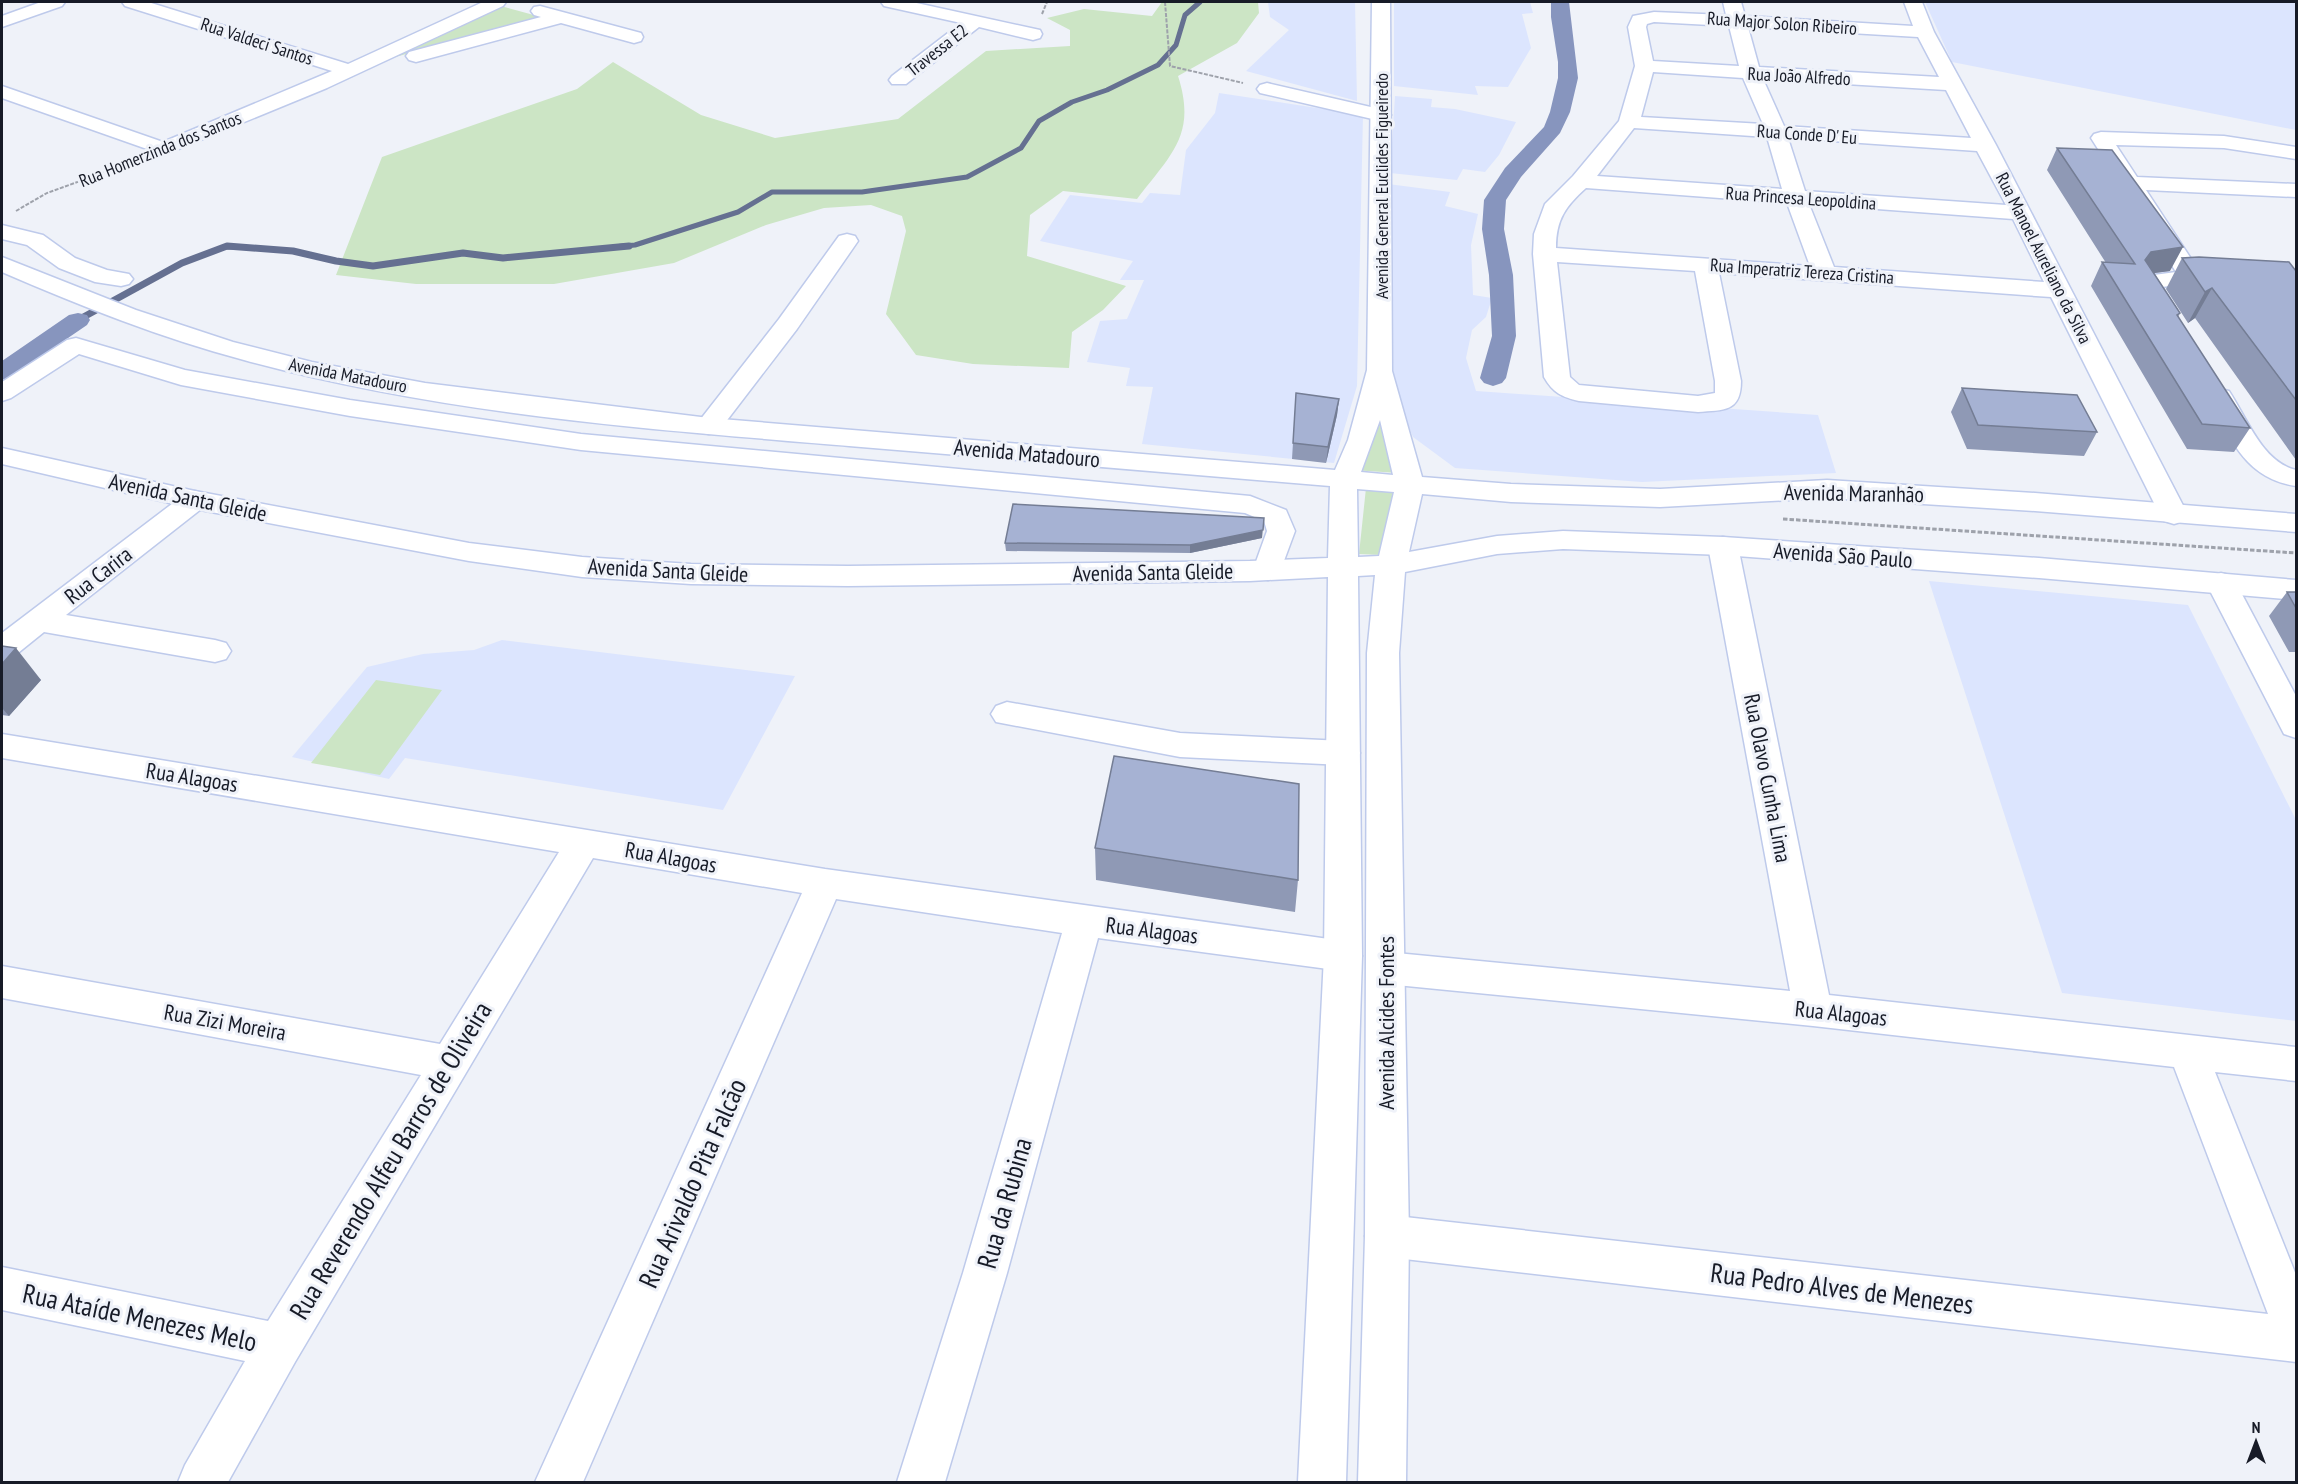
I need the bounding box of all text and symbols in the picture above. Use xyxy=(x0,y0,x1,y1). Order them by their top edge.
street label: Rua Major Solon Ribeiro xyxy=(1706,6,1858,40)
street label: Rua Valdeci Santos xyxy=(198,12,316,70)
street label: Travessa E2 xyxy=(902,19,972,81)
street label: Rua João Alfredo xyxy=(1747,62,1851,90)
street label: Avenida General Euclides Figueiredo xyxy=(1370,73,1393,299)
street label: Rua Homerzinda dos Santos xyxy=(75,106,245,192)
street label: Rua Conde D' Eu xyxy=(1756,119,1858,149)
street label: Rua Manoel Aureliano da Silva xyxy=(1991,169,2097,347)
street label: Rua Princesa Leopoldina xyxy=(1725,181,1877,215)
street label: Rua Imperatriz Tereza Cristina xyxy=(1709,253,1895,289)
street label: Avenida Matadouro xyxy=(287,352,409,398)
street label: Avenida Matadouro xyxy=(953,433,1101,473)
street label: Avenida Santa Gleide xyxy=(107,467,269,527)
street label: Avenida Maranhão xyxy=(1784,478,1924,508)
street label: Avenida São Paulo xyxy=(1772,536,1914,574)
street label: Rua Carira xyxy=(59,540,137,610)
street label: Avenida Santa Gleide xyxy=(587,552,749,588)
street label: Avenida Santa Gleide xyxy=(1072,557,1234,587)
street label: Rua Olavo Cunha Lima xyxy=(1738,691,1798,865)
street label: Rua Alagoas xyxy=(144,756,240,798)
street label: Rua Alagoas xyxy=(623,835,719,879)
street label: Rua Alagoas xyxy=(1104,910,1200,950)
street label: Avenida Alcides Fontes xyxy=(1372,936,1400,1110)
street label: Rua Alagoas xyxy=(1794,994,1888,1032)
street label: Rua Reverendo Alfeu Barros de Oliveira xyxy=(282,995,498,1325)
street label: Rua Zizi Moreira xyxy=(162,998,288,1046)
street label: Rua Arivaldo Pita Falcão xyxy=(631,1073,753,1293)
street label: Rua da Rubina xyxy=(969,1134,1039,1272)
street label: Rua Pedro Alves de Menezes xyxy=(1709,1255,1975,1321)
street label: Rua Ataíde Menezes Melo xyxy=(20,1276,260,1358)
north arrow xyxy=(2226,1412,2286,1472)
text: N xyxy=(2252,1417,2260,1437)

